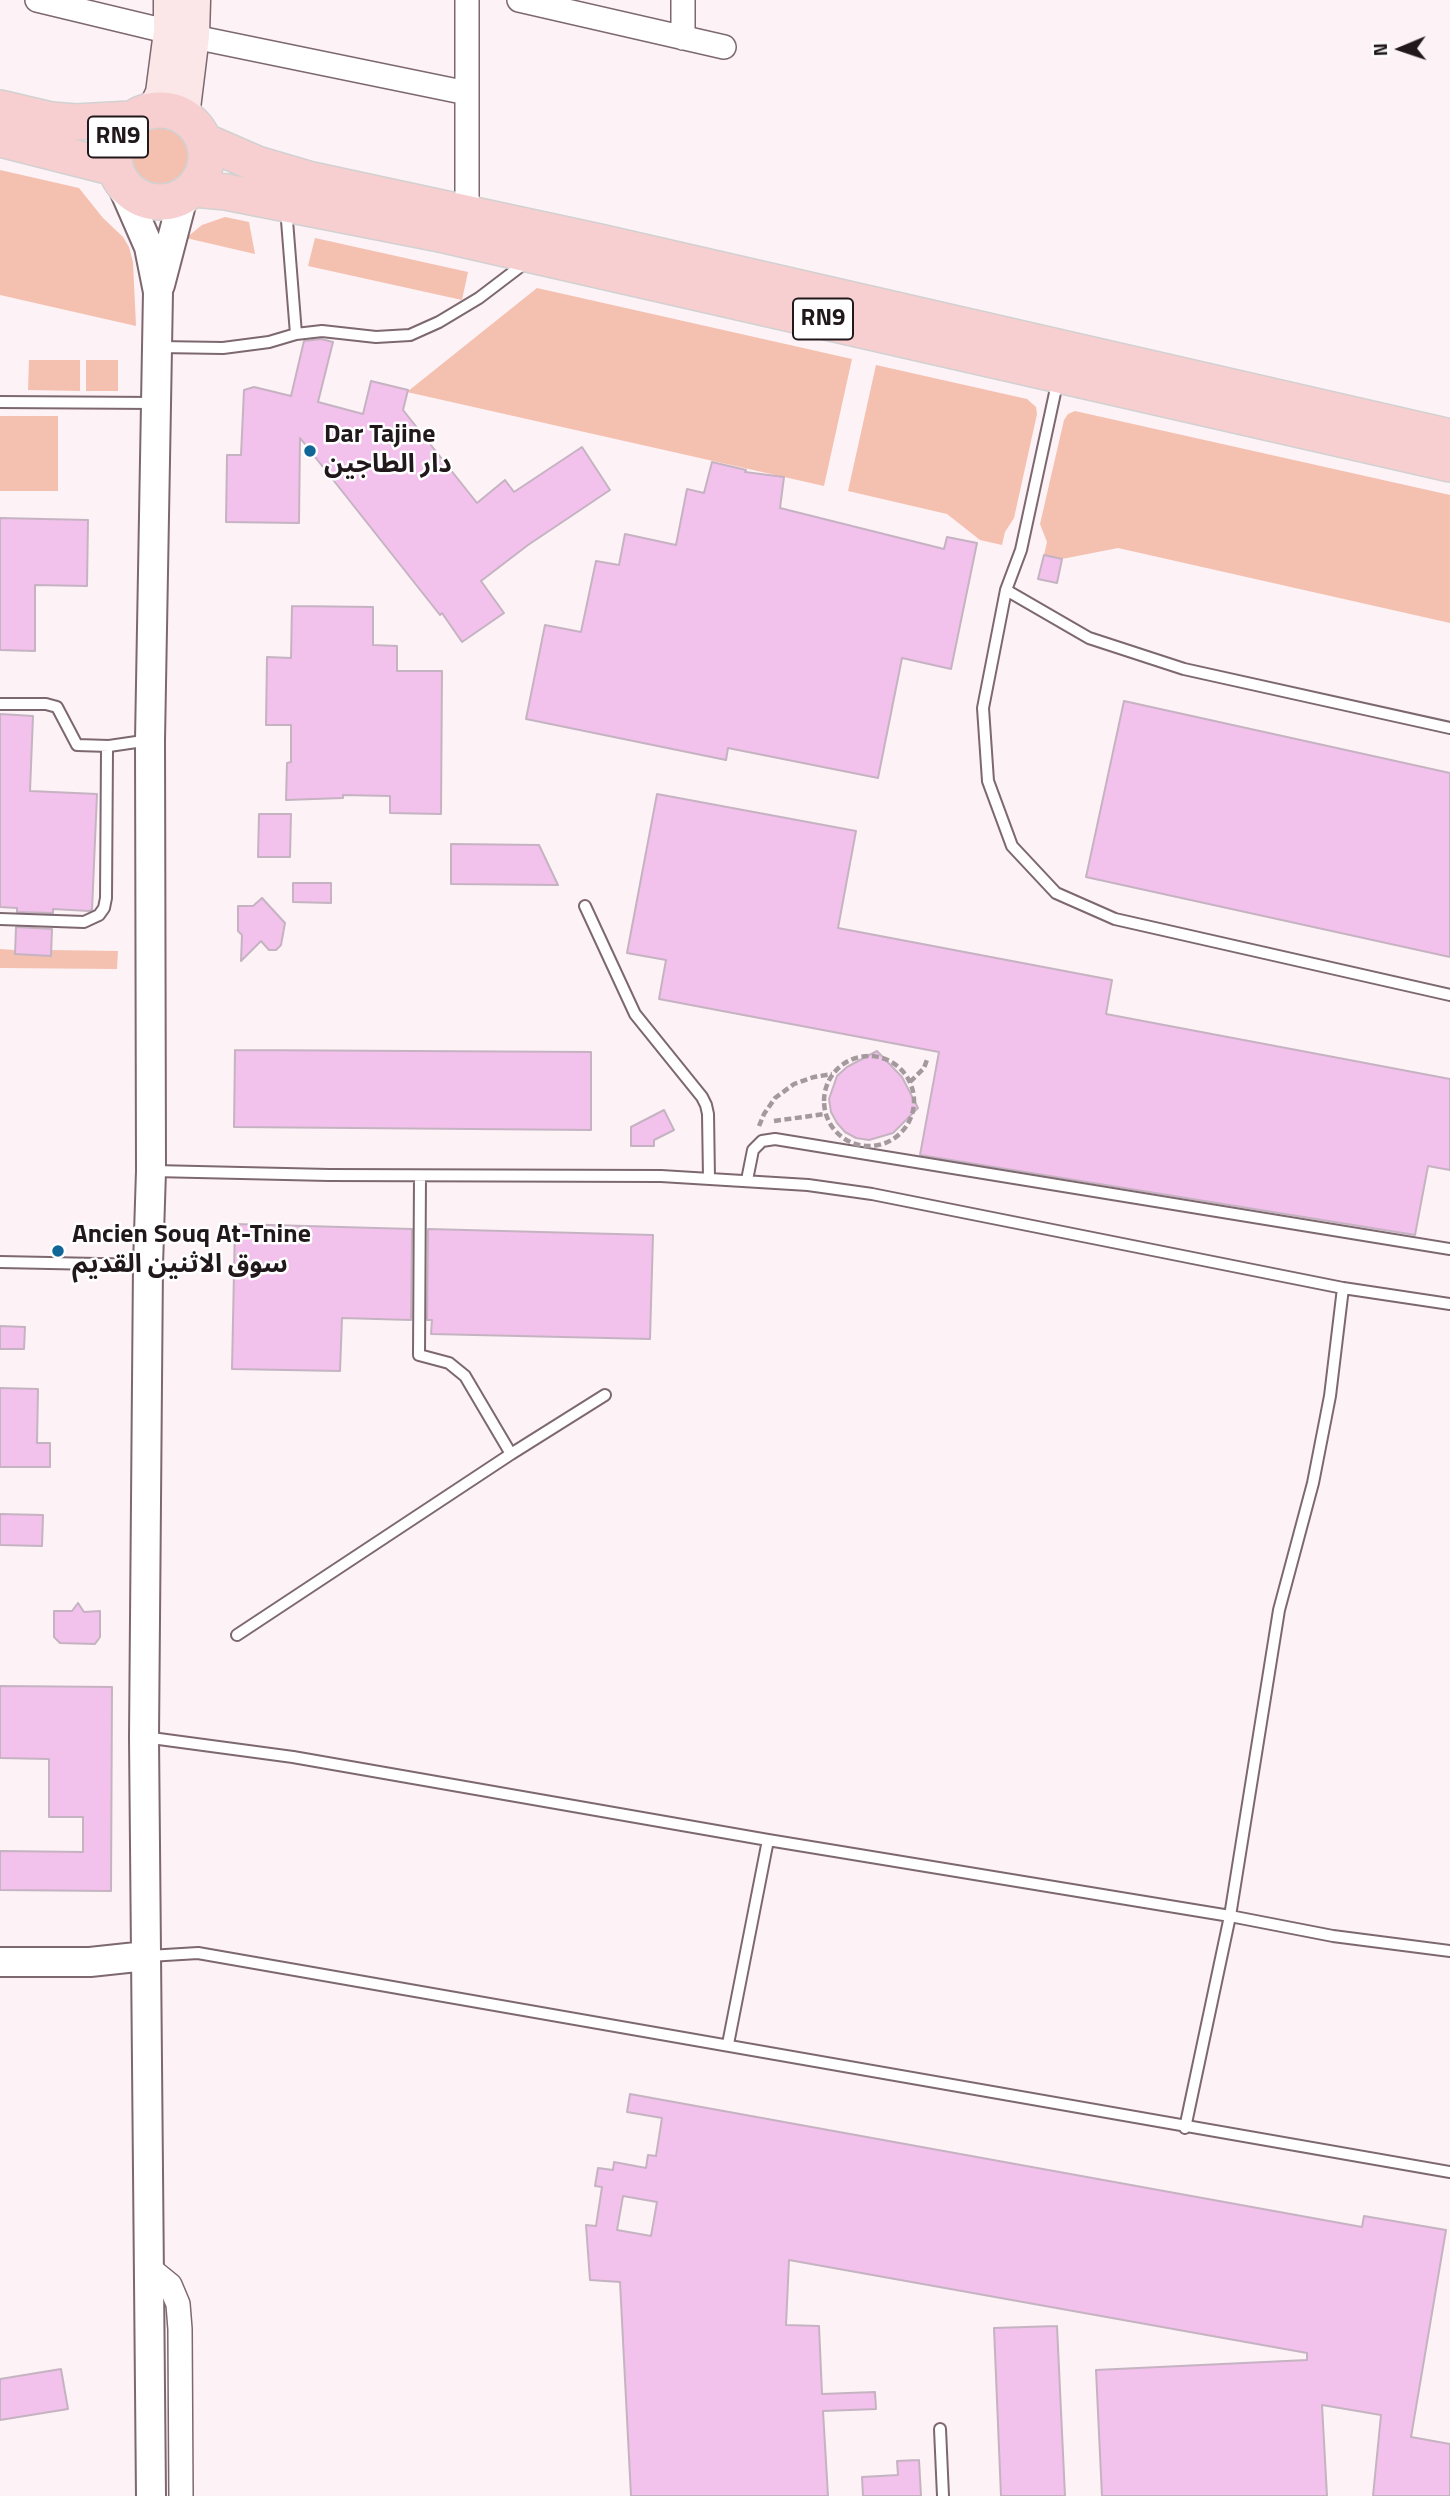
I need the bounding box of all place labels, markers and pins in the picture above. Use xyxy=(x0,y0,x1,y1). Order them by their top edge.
place label: Dar Tajine دار الطاجين xyxy=(324,420,452,481)
marker: Dar Tajine دار الطاجين xyxy=(302,443,318,459)
place label: Ancien Souq At-Tnine سوق الاثنين القديم xyxy=(72,1220,311,1282)
marker: Ancien Souq At-Tnine سوق الاثنين القديم xyxy=(50,1243,66,1259)

